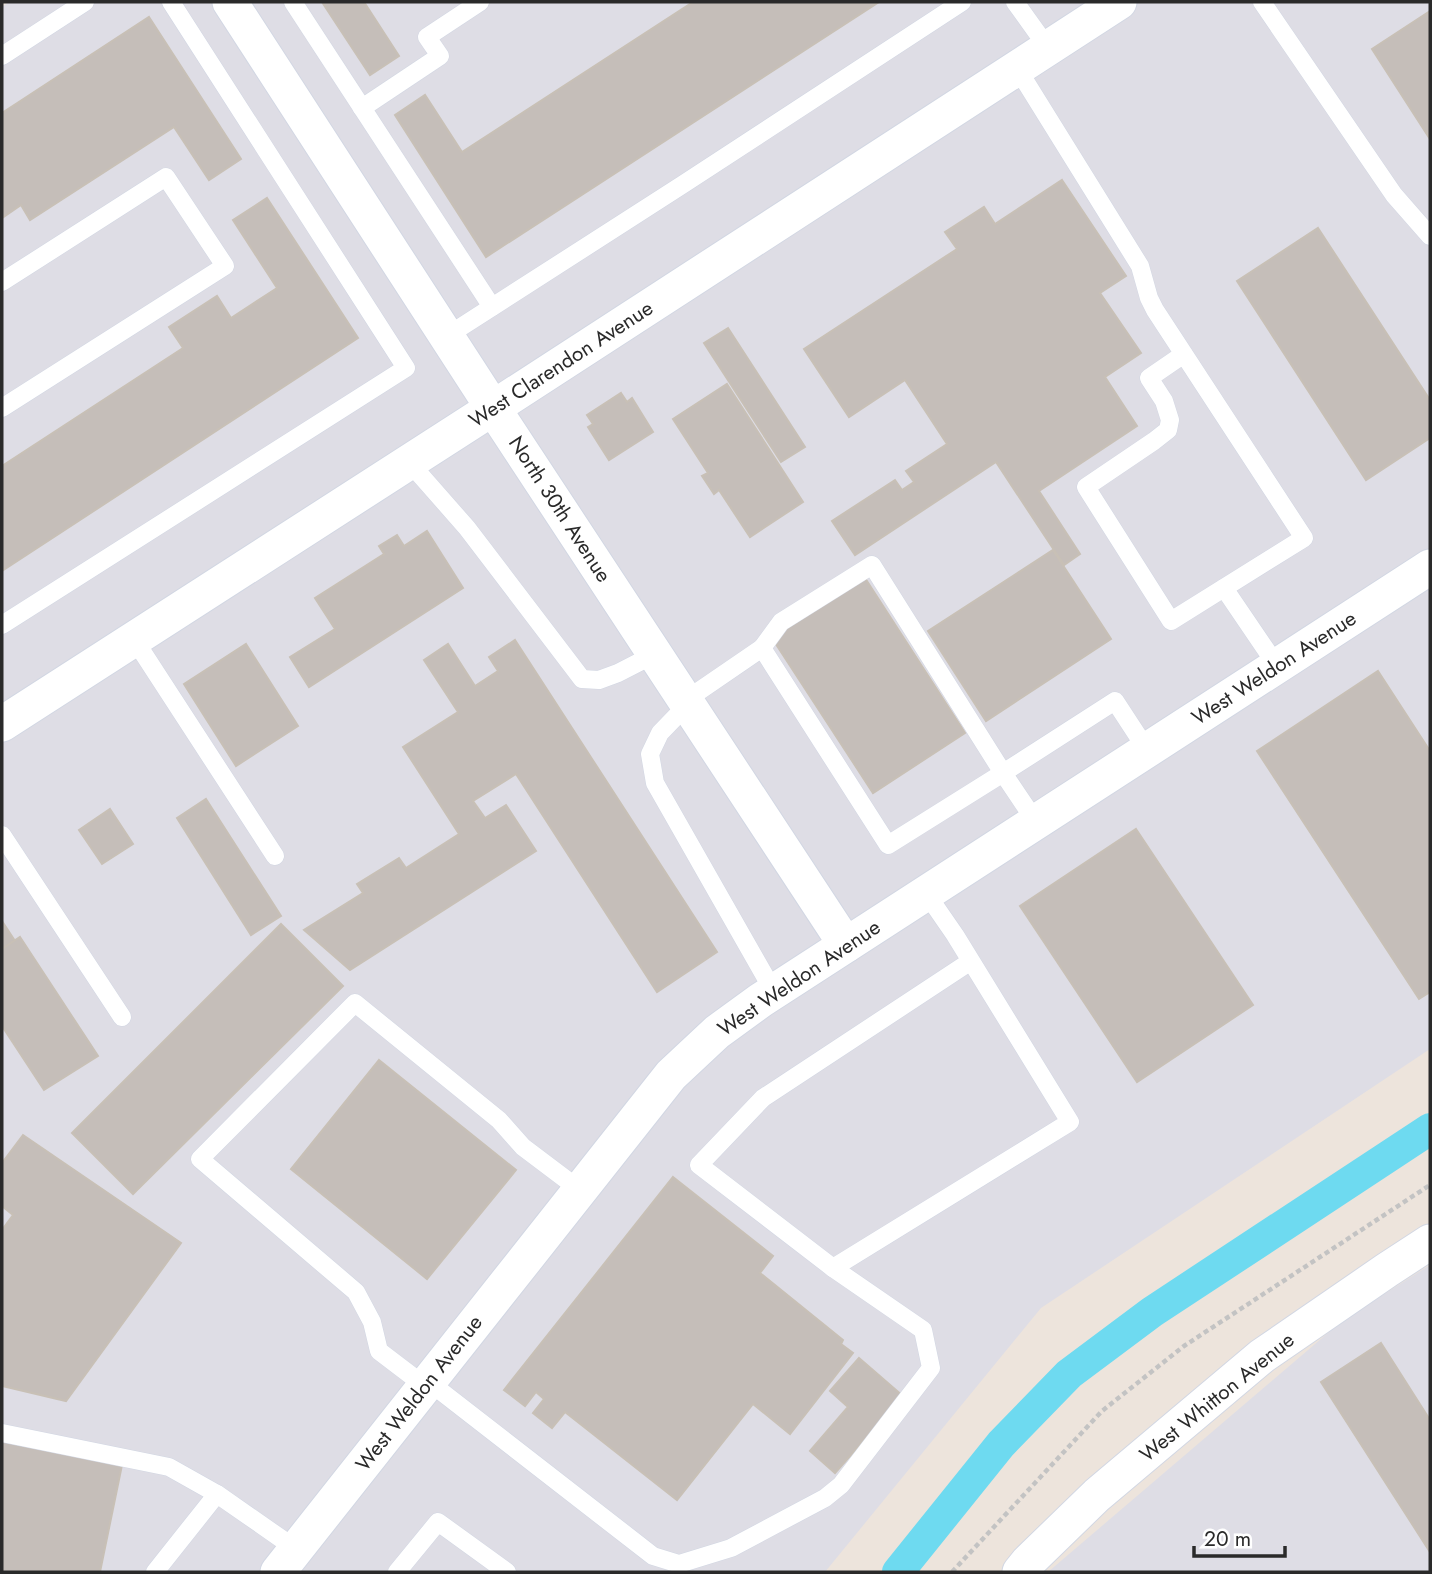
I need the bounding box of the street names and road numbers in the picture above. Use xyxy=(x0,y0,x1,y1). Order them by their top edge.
street label: West Clarendon Avenue xyxy=(463,293,659,435)
street label: North 30th Avenue xyxy=(501,430,619,588)
street label: West Weldon Avenue xyxy=(1186,603,1362,733)
street label: West Weldon Avenue xyxy=(712,912,887,1044)
street label: West Weldon Avenue xyxy=(348,1309,490,1477)
street label: West Whitton Avenue xyxy=(1133,1325,1301,1469)

